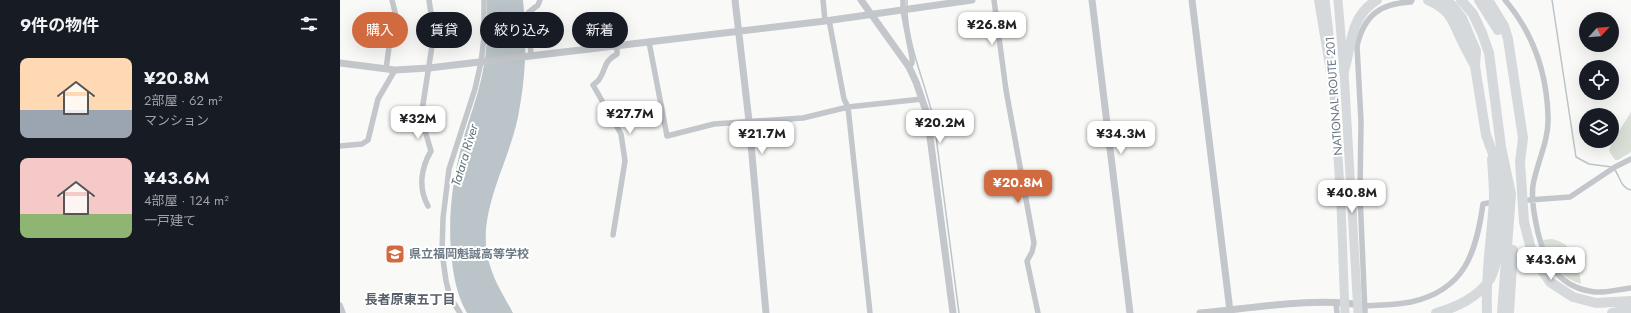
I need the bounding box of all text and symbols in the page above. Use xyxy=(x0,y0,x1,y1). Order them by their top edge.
chip: 購入 xyxy=(352,12,408,48)
chip: 賃貸 xyxy=(416,12,472,48)
chip: 絞り込み xyxy=(480,12,564,48)
chip: 新着 xyxy=(572,12,628,48)
pin: ¥26.8M xyxy=(959,12,1025,46)
north arrow xyxy=(1579,12,1619,52)
map controls xyxy=(1579,12,1619,148)
text: 9件の物件 xyxy=(20,13,99,37)
icon: filters xyxy=(298,13,320,35)
text: ¥26.8M xyxy=(967,15,1017,34)
street label: NATIONAL ROUTE 201 xyxy=(1321,36,1347,156)
button: locate xyxy=(1579,60,1619,100)
text: ¥20.8M xyxy=(144,66,209,90)
icon: home xyxy=(52,74,100,122)
text: 2部屋 · 62 m² xyxy=(144,91,223,110)
pin: ¥27.7M xyxy=(597,101,663,135)
text: ¥27.7M xyxy=(606,104,654,123)
pin: ¥32M xyxy=(394,106,442,140)
button: layers xyxy=(1579,108,1619,148)
text: ¥32M xyxy=(400,109,436,128)
pin: ¥20.2M xyxy=(907,110,973,144)
text: マンション xyxy=(144,111,209,130)
text: ¥20.2M xyxy=(915,113,965,132)
water label: Tatara River xyxy=(446,121,483,188)
pin: ¥21.7M xyxy=(729,121,795,155)
pin: ¥34.3M xyxy=(1088,121,1154,155)
text: ¥21.7M xyxy=(738,124,786,143)
text: ¥34.3M xyxy=(1096,124,1146,143)
text: ¥43.6M xyxy=(144,166,210,190)
pin: ¥20.8M xyxy=(985,170,1051,204)
text: ¥20.8M xyxy=(993,173,1043,192)
icon: home xyxy=(52,174,100,222)
pin: ¥40.8M xyxy=(1319,180,1385,214)
text: ¥40.8M xyxy=(1327,183,1377,202)
text: 4部屋 · 124 m² xyxy=(144,191,229,210)
text: 一戸建て xyxy=(144,211,196,230)
school or university icon: 県立福岡魁誠高等学校 xyxy=(384,243,406,265)
place label: 県立福岡魁誠高等学校 xyxy=(409,245,529,263)
pin: ¥43.6M xyxy=(1518,247,1584,281)
text: ¥43.6M xyxy=(1526,250,1576,269)
district label: 長者原東五丁目 xyxy=(364,290,456,309)

